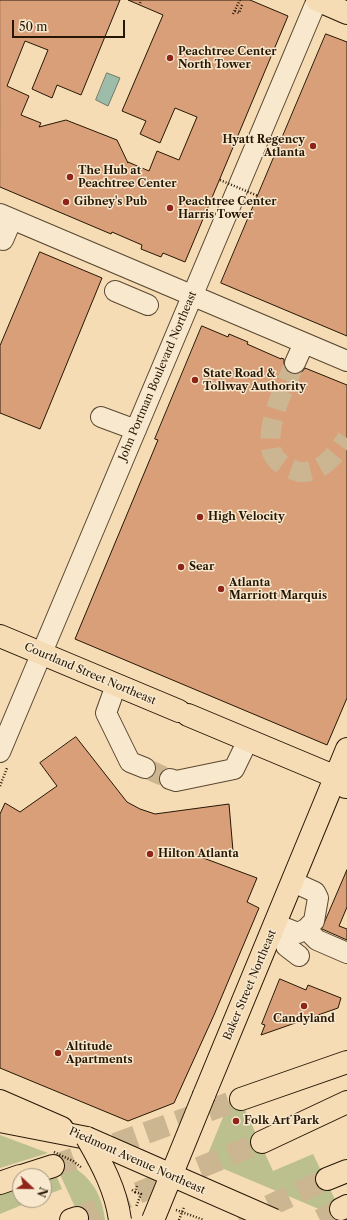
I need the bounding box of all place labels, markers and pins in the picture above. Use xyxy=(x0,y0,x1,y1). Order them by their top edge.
place label: Peachtree Center North Tower xyxy=(178,45,277,71)
marker: Peachtree Center North Tower xyxy=(165,53,175,63)
place label: Hyatt Regency Atlanta xyxy=(223,133,305,159)
marker: Hyatt Regency Atlanta xyxy=(308,141,318,151)
place label: The Hub at Peachtree Center xyxy=(78,164,177,190)
marker: The Hub at Peachtree Center xyxy=(65,172,75,182)
place label: Gibney's Pub xyxy=(74,195,147,209)
place label: Peachtree Center Harris Tower xyxy=(178,195,277,221)
marker: Gibney's Pub xyxy=(61,197,71,207)
marker: Peachtree Center Harris Tower xyxy=(165,203,175,213)
place label: State Road & Tollway Authority xyxy=(203,367,306,393)
marker: State Road & Tollway Authority xyxy=(190,375,200,385)
place label: High Velocity xyxy=(208,510,285,524)
marker: High Velocity xyxy=(195,512,205,522)
place label: Sear xyxy=(189,560,214,574)
marker: Sear xyxy=(176,562,186,572)
place label: Atlanta Marriott Marquis xyxy=(229,576,327,602)
marker: Atlanta Marriott Marquis xyxy=(216,584,226,594)
place label: Hilton Atlanta xyxy=(158,847,239,861)
marker: Hilton Atlanta xyxy=(145,849,155,859)
marker: Candyland xyxy=(299,1001,309,1011)
place label: Candyland xyxy=(273,1012,335,1026)
place label: Altitude Apartments xyxy=(66,1040,133,1066)
marker: Altitude Apartments xyxy=(53,1048,63,1058)
place label: Folk Art Park xyxy=(244,1114,319,1128)
marker: Folk Art Park xyxy=(231,1116,241,1126)

